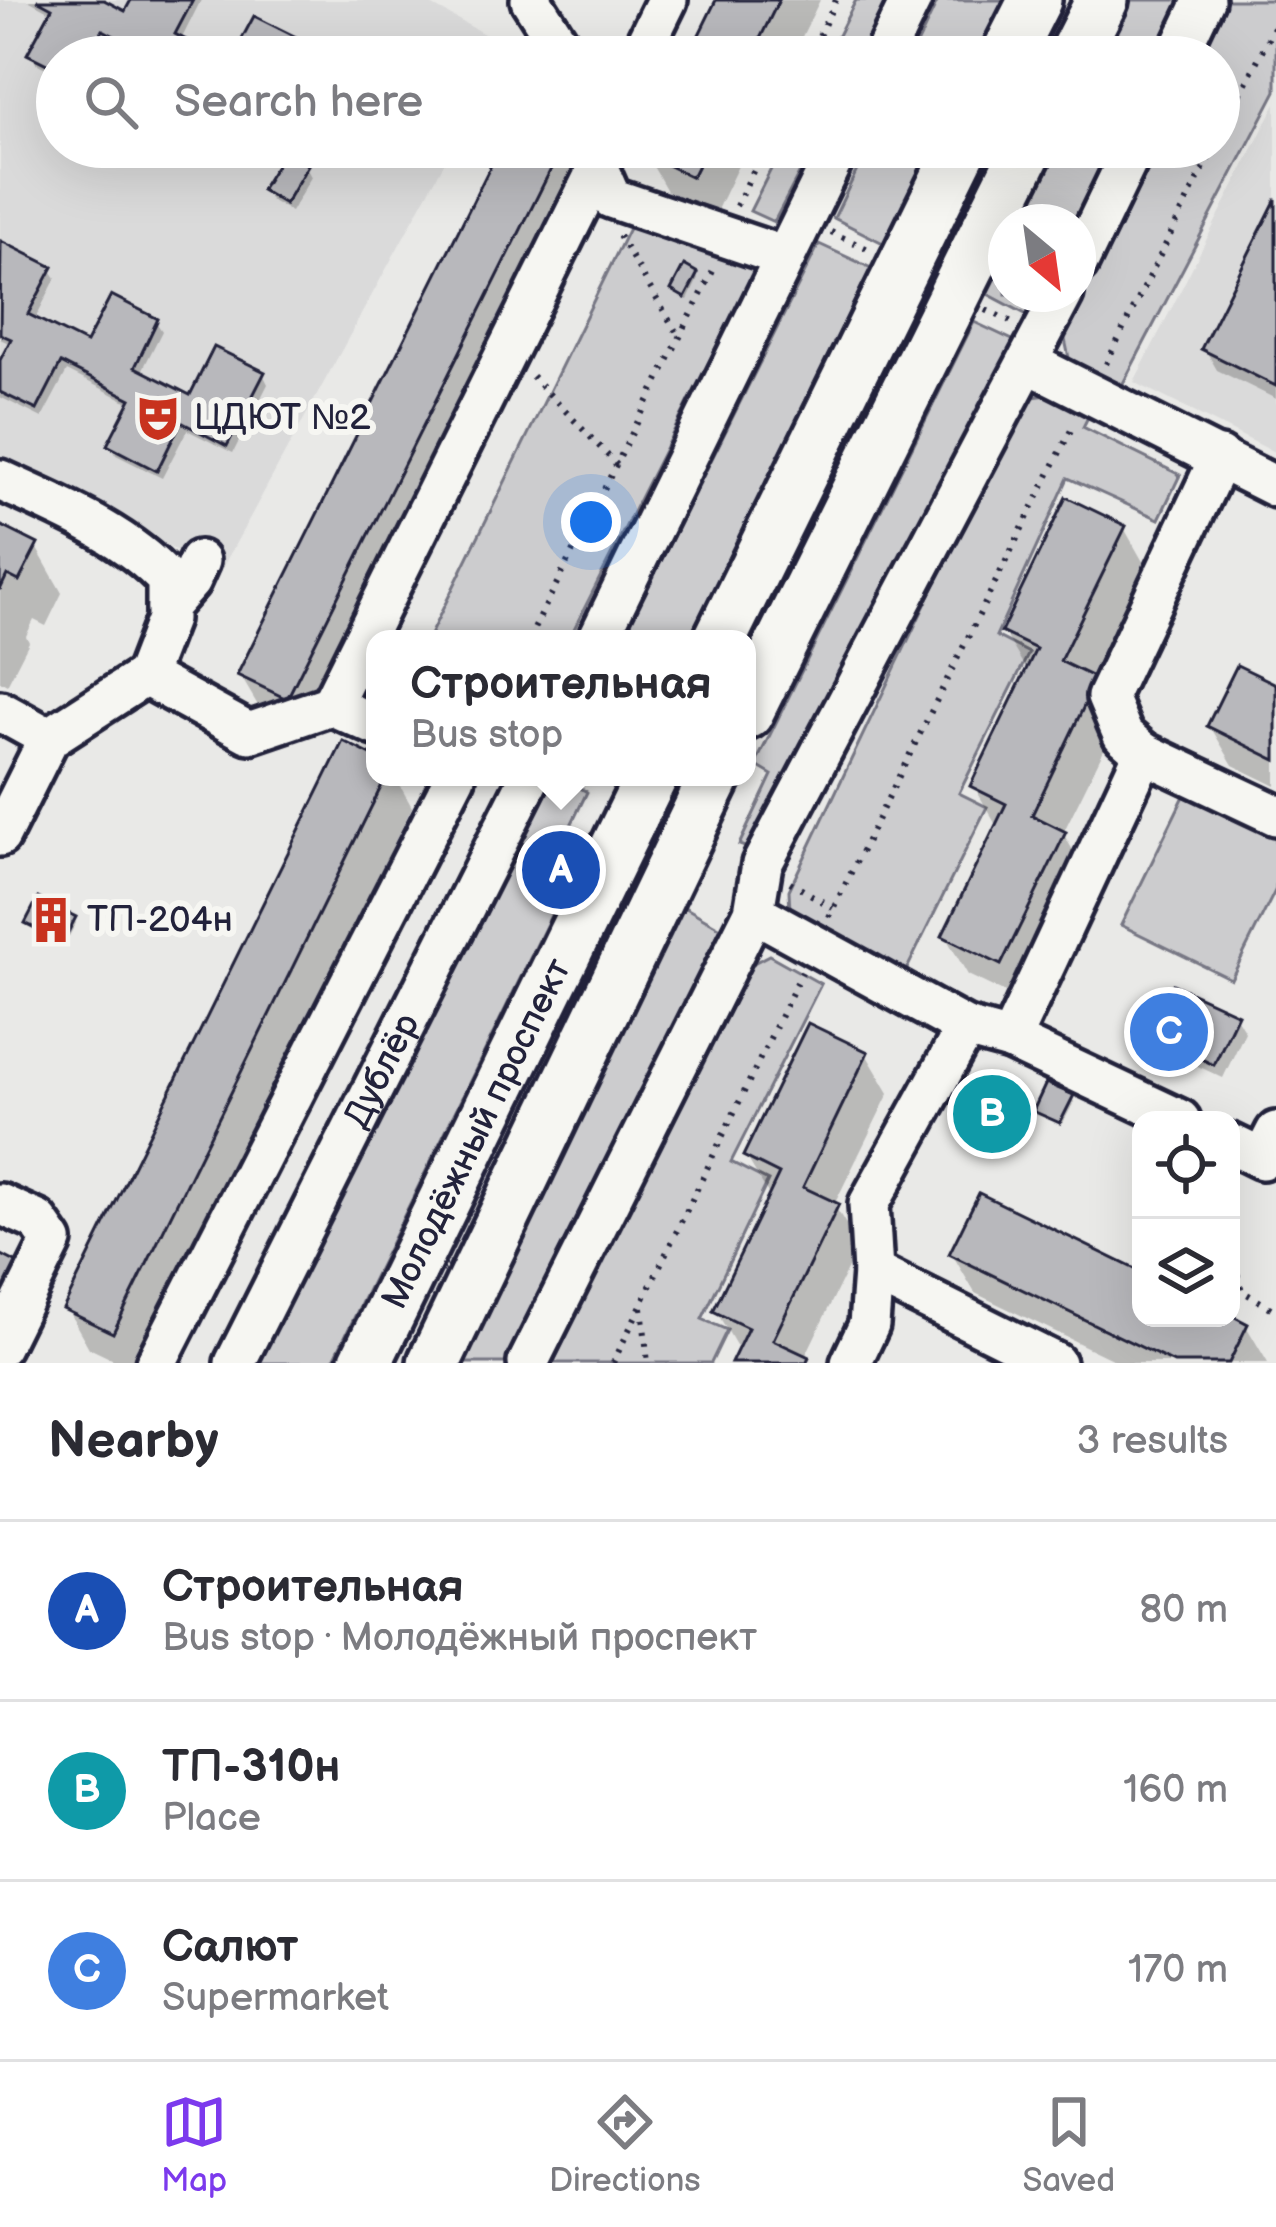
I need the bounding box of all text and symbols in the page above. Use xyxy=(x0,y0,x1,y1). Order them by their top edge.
search box xyxy=(36,36,1240,168)
icon: search xyxy=(78,69,144,135)
text: Search here xyxy=(174,75,423,130)
north arrow xyxy=(988,204,1096,312)
theatre icon: ЦДЮТ №2 xyxy=(133,393,183,443)
place label: ЦДЮТ №2 xyxy=(194,397,371,440)
your location xyxy=(561,492,621,552)
popup xyxy=(366,630,756,786)
text: Строительная xyxy=(410,657,712,712)
text: Bus stop xyxy=(410,712,563,759)
pin: A xyxy=(522,825,600,915)
building icon: ТП-204н xyxy=(26,895,76,945)
place label: ТП-204н xyxy=(87,899,233,942)
street label: Молодёжный проспект xyxy=(373,951,581,1316)
pin: C xyxy=(1130,987,1208,1077)
street label: Дублёр xyxy=(335,1007,429,1135)
pin: B xyxy=(953,1069,1031,1159)
map controls xyxy=(1132,1111,1240,1327)
button: locate xyxy=(1132,1111,1240,1219)
button: layers xyxy=(1132,1219,1240,1327)
text: Nearby xyxy=(48,1411,219,1472)
text: 3 results xyxy=(1076,1418,1228,1465)
text: Строительная xyxy=(162,1560,464,1615)
text: A xyxy=(75,1587,99,1634)
text: 80 m xyxy=(1140,1587,1228,1634)
text: Bus stop · Молодёжный проспект xyxy=(162,1615,757,1662)
text: ТП-310н xyxy=(162,1740,340,1795)
text: B xyxy=(73,1767,101,1814)
text: 160 m xyxy=(1123,1767,1228,1814)
text: Place xyxy=(162,1795,261,1842)
text: Салют xyxy=(162,1920,298,1975)
text: C xyxy=(73,1947,101,1994)
text: 170 m xyxy=(1128,1947,1228,1994)
text: Supermarket xyxy=(162,1975,389,2022)
tab: Map xyxy=(161,2089,227,2201)
tab: Directions xyxy=(549,2089,701,2201)
tab: Saved xyxy=(1022,2089,1115,2201)

